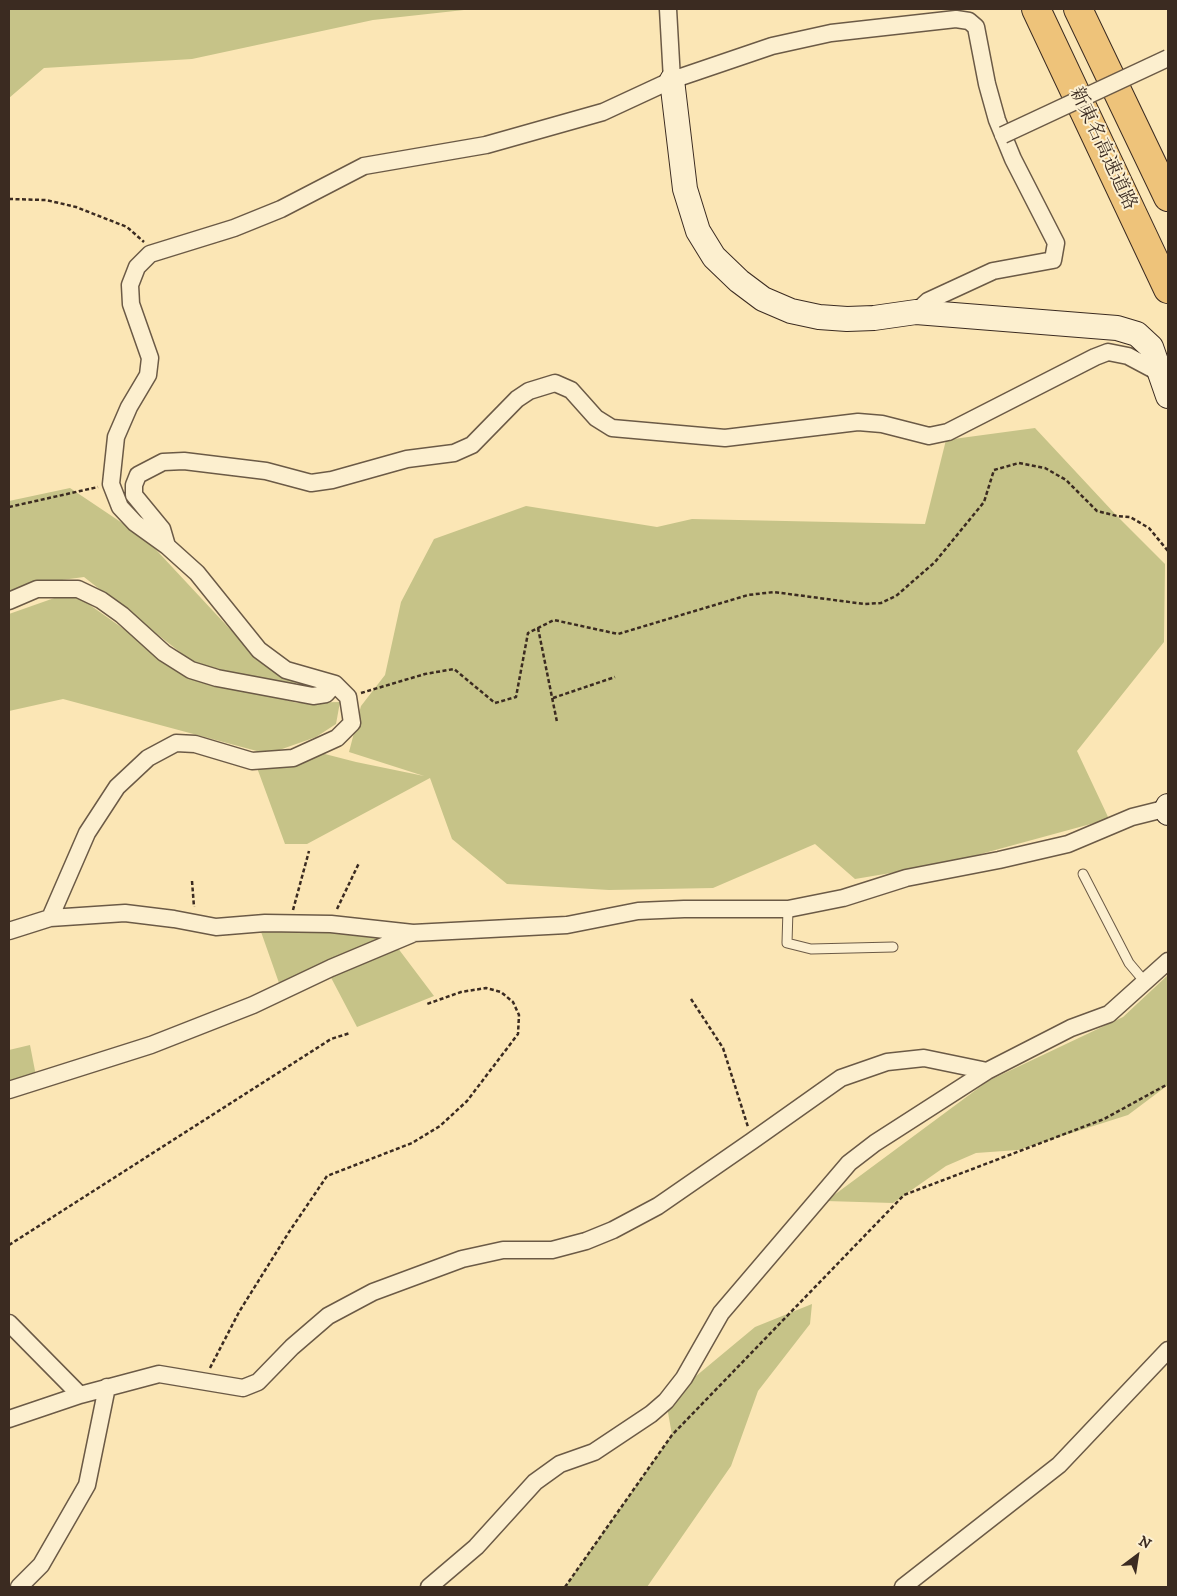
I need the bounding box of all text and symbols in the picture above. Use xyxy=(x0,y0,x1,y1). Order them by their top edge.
street label: 新東名高速道路 xyxy=(1064,84,1140,214)
north arrow xyxy=(1112,1531,1162,1581)
text: N xyxy=(1135,1532,1154,1554)

